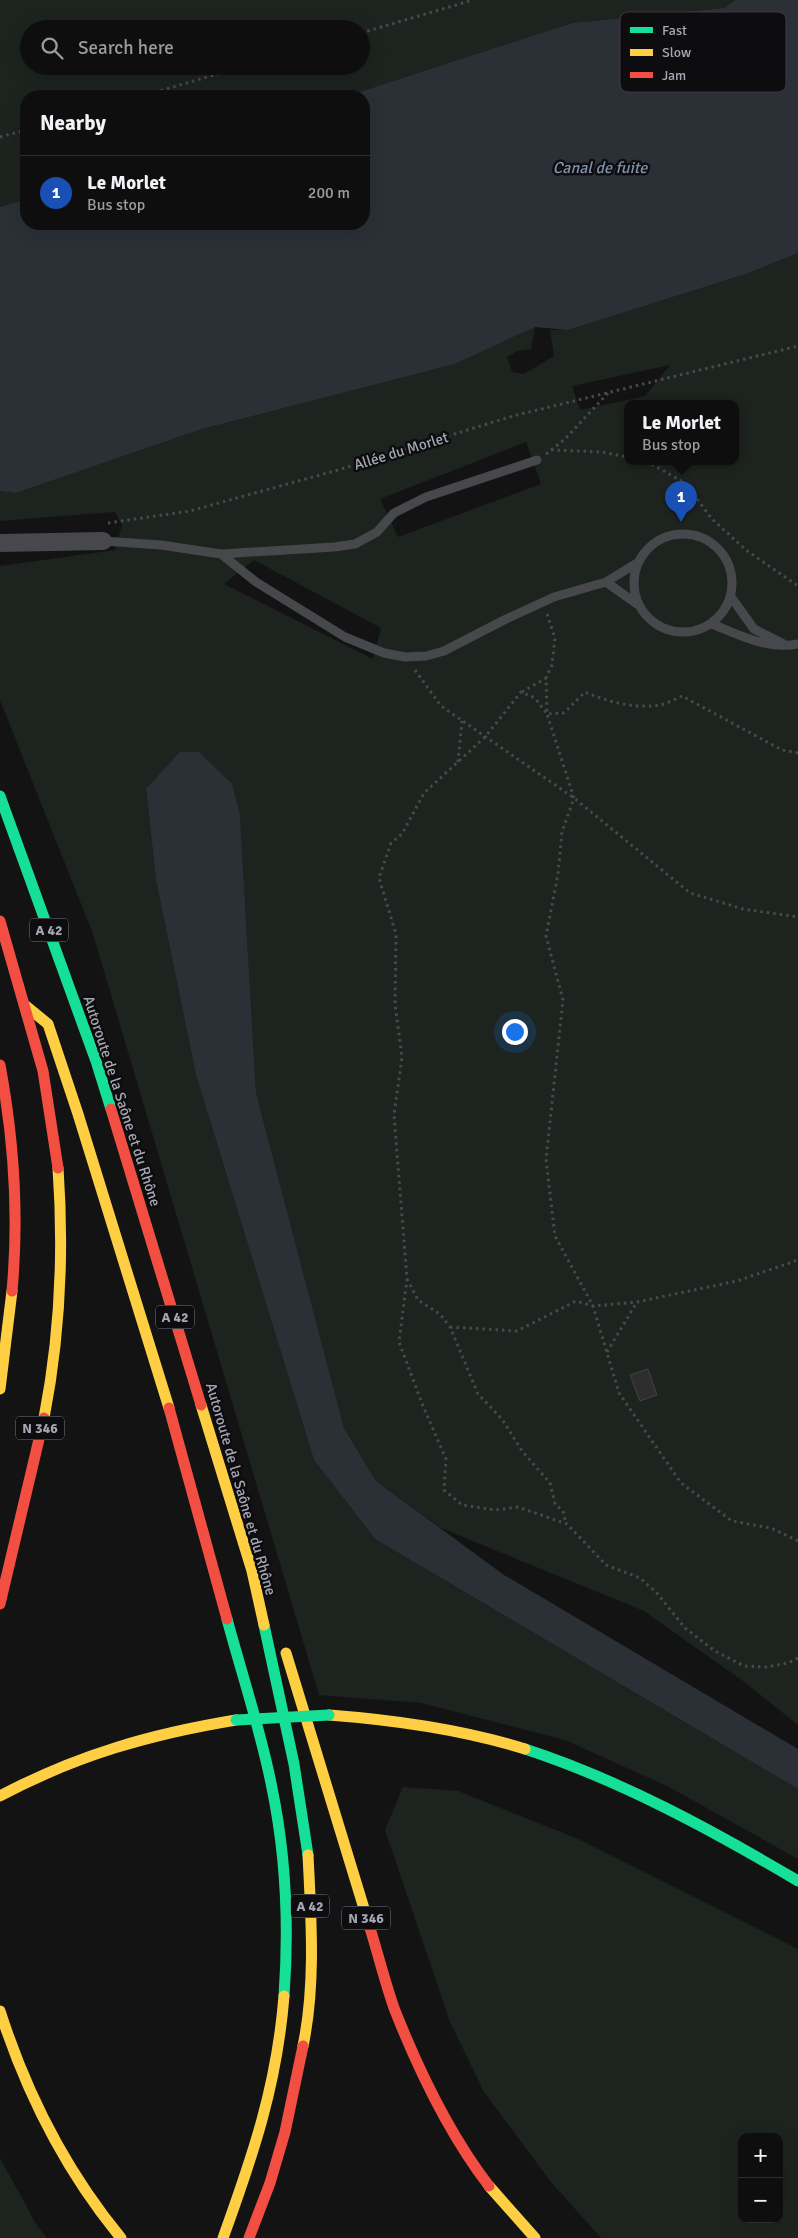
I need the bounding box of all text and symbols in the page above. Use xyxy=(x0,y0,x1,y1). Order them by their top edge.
legend xyxy=(620,12,786,92)
search box xyxy=(20,20,370,75)
text: Fast xyxy=(662,22,687,39)
icon: search xyxy=(38,34,66,62)
text: Search here xyxy=(78,36,174,60)
text: Slow xyxy=(662,44,691,61)
text: Jam xyxy=(662,67,686,84)
text: Nearby xyxy=(40,110,106,136)
water label: Canal de fuite xyxy=(553,158,648,178)
text: Le Morlet xyxy=(87,171,166,195)
text: 1 xyxy=(52,183,60,203)
text: 200 m xyxy=(308,183,350,203)
text: Bus stop xyxy=(87,195,145,215)
popup xyxy=(624,400,739,465)
text: Le Morlet xyxy=(642,411,721,435)
street label: Allée du Morlet xyxy=(352,428,450,474)
text: Bus stop xyxy=(642,435,700,455)
pin: 1 xyxy=(665,481,697,522)
road number: A 42 xyxy=(30,918,68,942)
street label: Autoroute de la Saône et du Rhône xyxy=(79,993,165,1209)
your location xyxy=(502,1019,528,1045)
road number: A 42 xyxy=(156,1305,194,1328)
street label: Autoroute de la Saône et du Rhône xyxy=(202,1381,280,1597)
road number: N 346 xyxy=(16,1416,64,1440)
road number: A 42 xyxy=(291,1894,329,1918)
road number: N 346 xyxy=(342,1906,390,1930)
map controls xyxy=(738,2133,783,2223)
button: + xyxy=(738,2133,783,2178)
button: − xyxy=(738,2178,783,2223)

